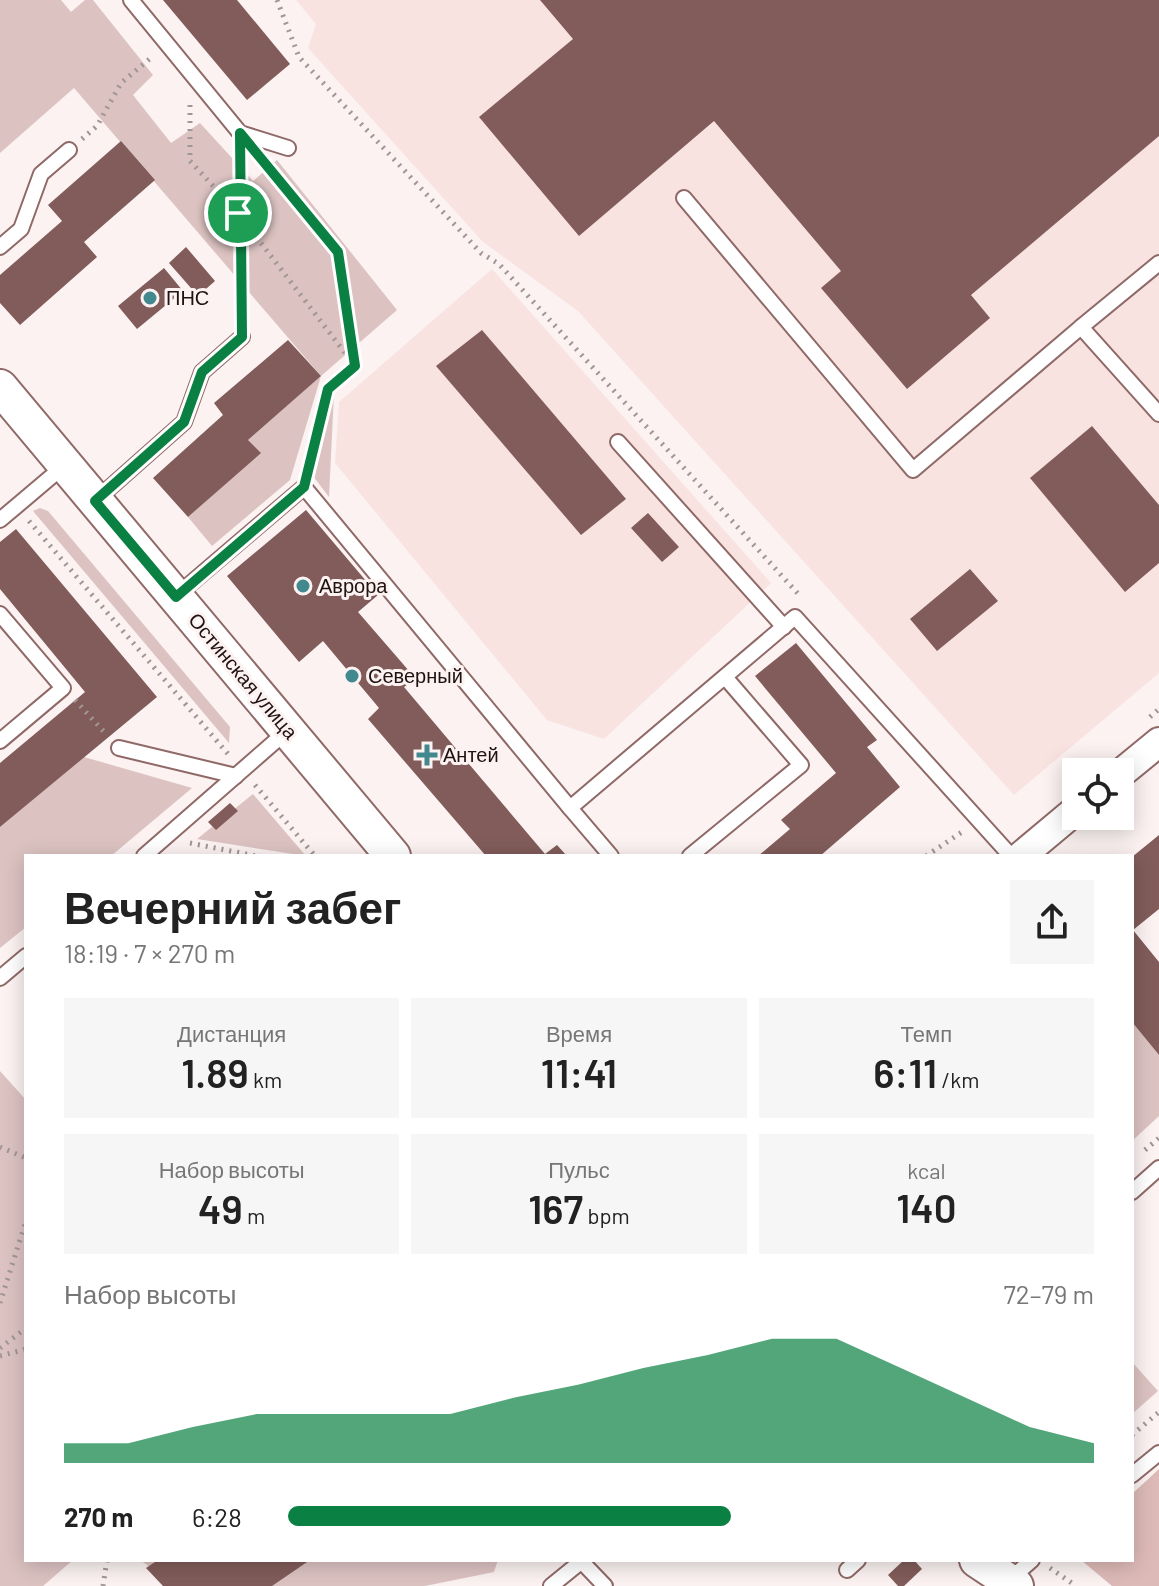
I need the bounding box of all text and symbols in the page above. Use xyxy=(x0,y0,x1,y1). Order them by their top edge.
pin xyxy=(204,179,272,247)
icon: arrive xyxy=(216,191,260,235)
place label: ПНС xyxy=(166,285,209,309)
marker: ПНС xyxy=(141,289,159,307)
place label: Аврора xyxy=(319,573,388,597)
marker: Аврора xyxy=(294,577,312,595)
street label: Остинская улица xyxy=(184,607,304,744)
place label: Северный xyxy=(368,663,463,687)
marker: Северный xyxy=(343,667,361,685)
place label: Антей xyxy=(443,742,499,766)
marker: Антей xyxy=(418,746,436,764)
map controls xyxy=(1062,758,1134,830)
button: locate xyxy=(1062,758,1134,830)
text: Вечерний забег xyxy=(64,880,401,933)
button: share xyxy=(1010,880,1094,964)
text: 18:19 · 7 × 270 m xyxy=(64,937,235,968)
text: Дистанция xyxy=(177,1020,286,1046)
text: Время xyxy=(546,1020,612,1046)
text: Темп xyxy=(901,1020,952,1046)
text: 1.89 xyxy=(181,1048,249,1096)
text: 11:41 xyxy=(541,1048,617,1096)
text: 6:11 xyxy=(873,1048,937,1096)
text: km xyxy=(249,1066,282,1092)
text: /km xyxy=(937,1066,979,1092)
text: Набор высоты xyxy=(159,1156,305,1182)
text: Пульс xyxy=(548,1156,610,1182)
text: kcal xyxy=(907,1157,946,1183)
text: 140 xyxy=(896,1183,956,1231)
text: 49 xyxy=(198,1184,243,1232)
text: 167 xyxy=(528,1184,583,1232)
text: m xyxy=(243,1202,265,1228)
text: bpm xyxy=(583,1202,630,1228)
text: Набор высоты xyxy=(64,1278,237,1309)
text: 72–79 m xyxy=(1004,1278,1094,1309)
text: 270 m xyxy=(64,1501,133,1532)
text: 6:28 xyxy=(192,1501,242,1532)

